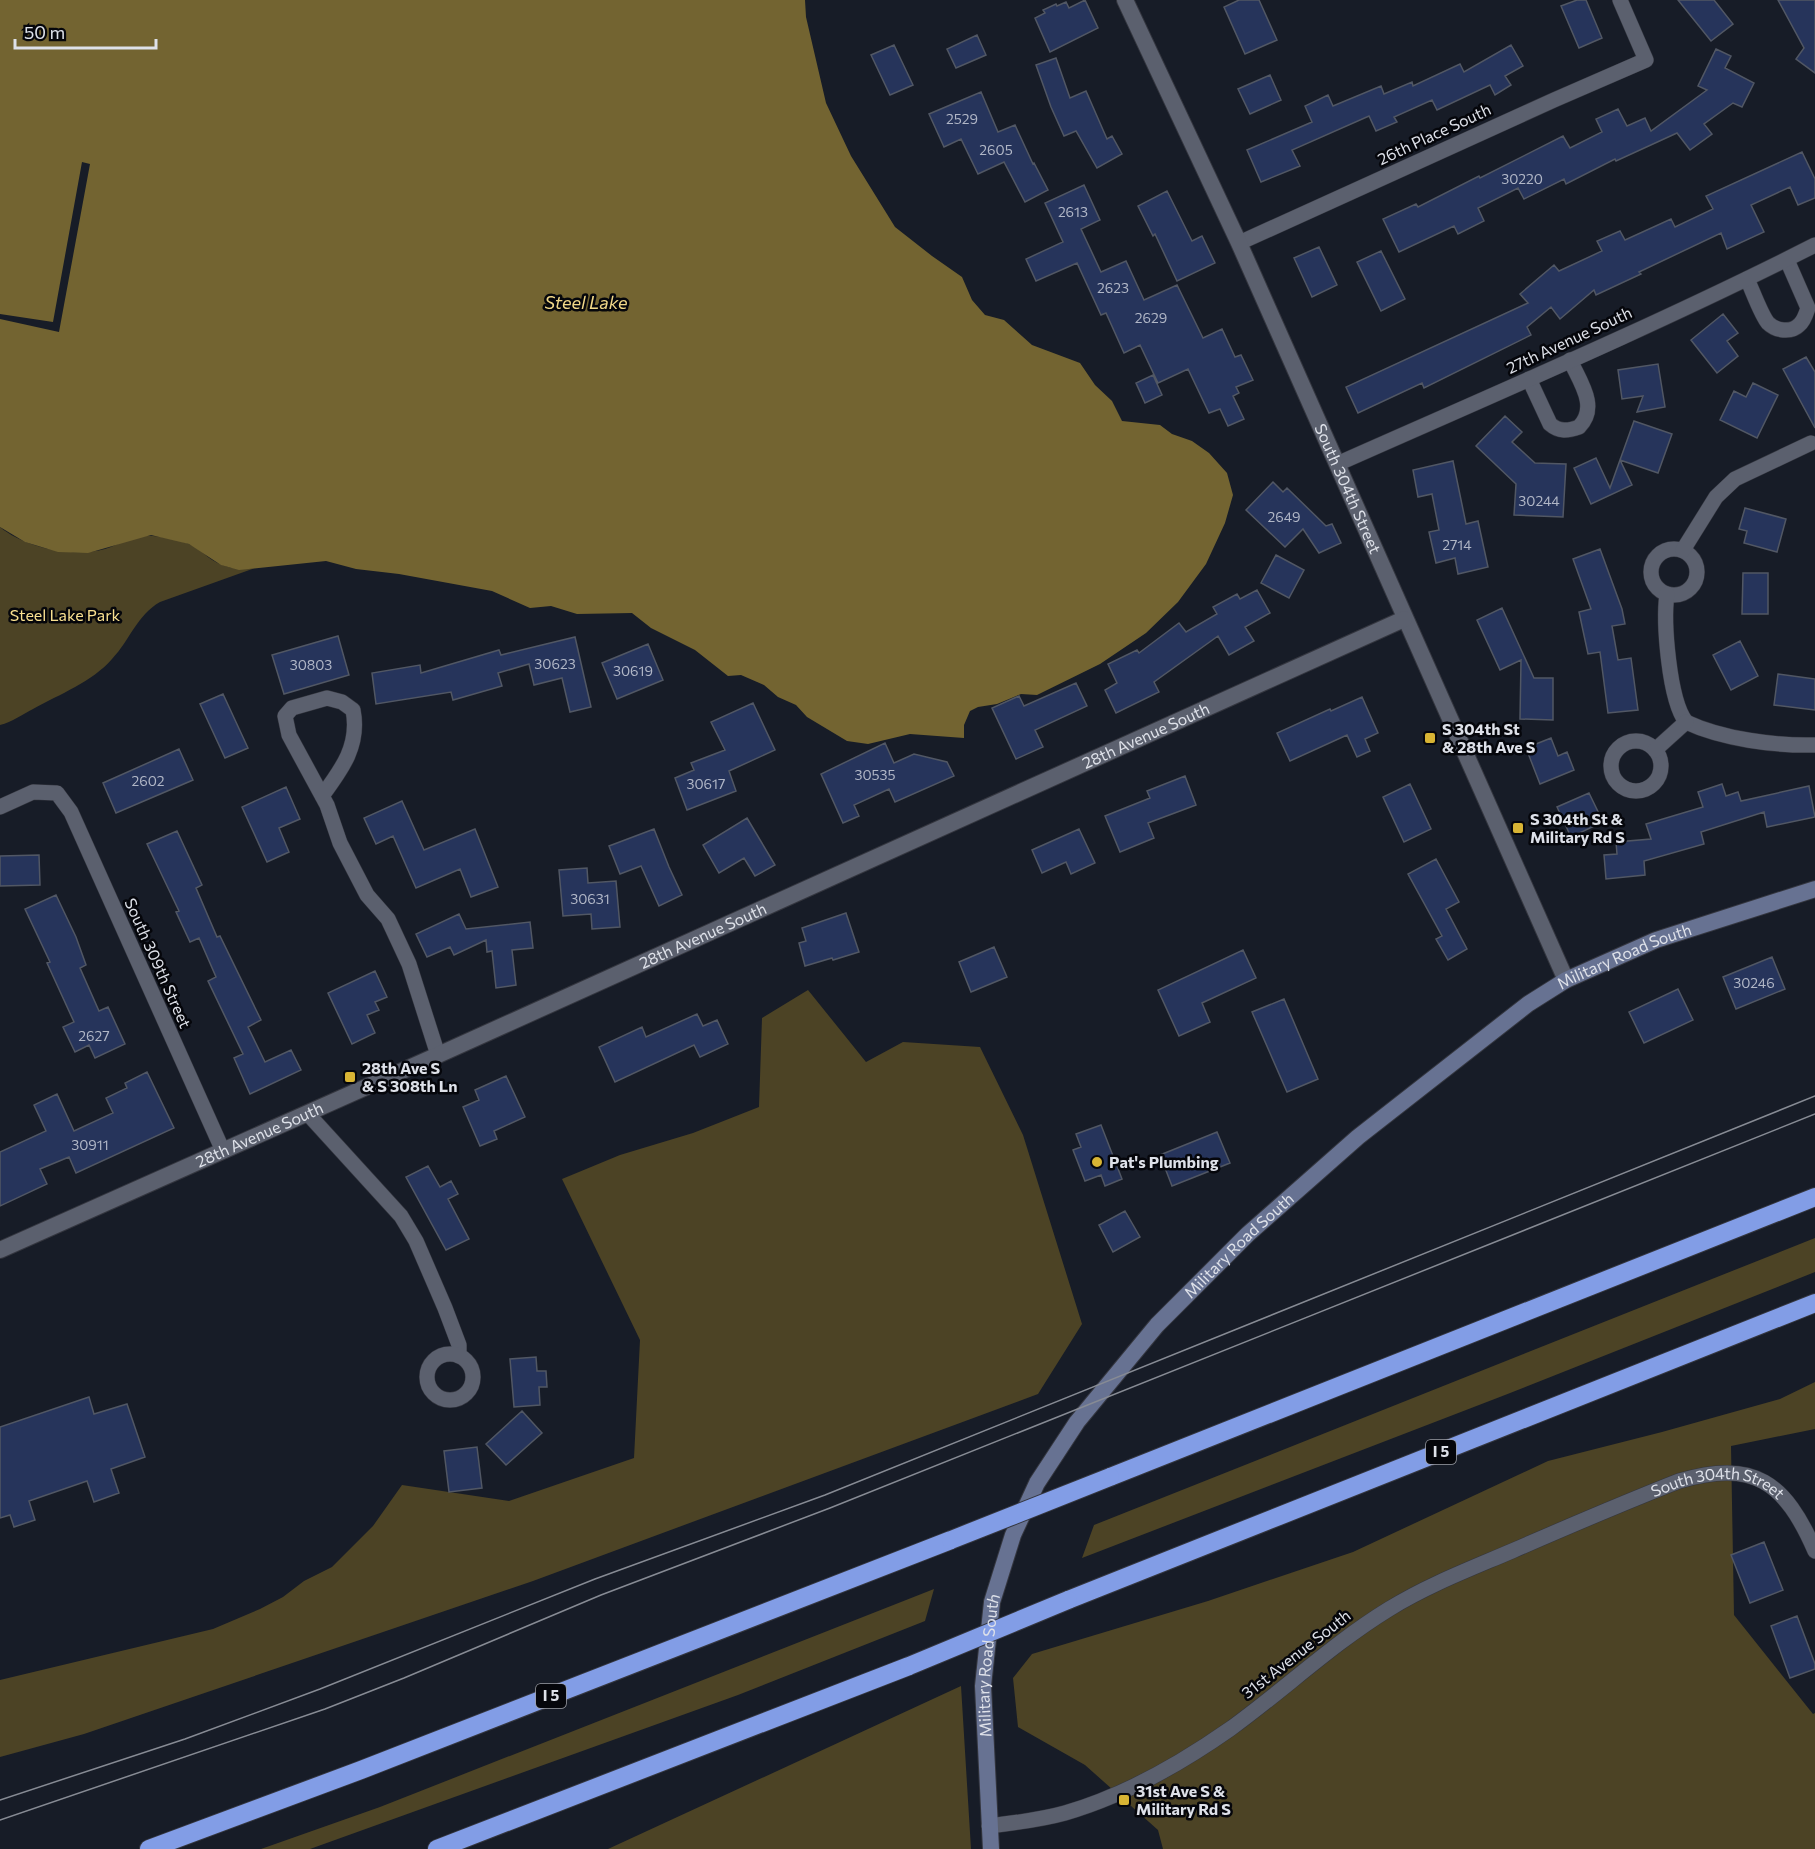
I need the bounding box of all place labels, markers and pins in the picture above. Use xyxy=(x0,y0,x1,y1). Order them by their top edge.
place label: S 304th St & 28th Ave S xyxy=(1442,719,1536,756)
marker: S 304th St & 28th Ave S xyxy=(1423,731,1437,745)
place label: S 304th St & Military Rd S xyxy=(1530,809,1625,846)
marker: S 304th St & Military Rd S xyxy=(1511,821,1525,835)
place label: 28th Ave S & S 308th Ln xyxy=(362,1058,457,1095)
marker: 28th Ave S & S 308th Ln xyxy=(343,1070,357,1084)
place label: Pat's Plumbing xyxy=(1109,1152,1219,1171)
marker: Pat's Plumbing xyxy=(1090,1155,1104,1169)
place label: 31st Ave S & Military Rd S xyxy=(1136,1781,1231,1818)
marker: 31st Ave S & Military Rd S xyxy=(1117,1793,1131,1807)

